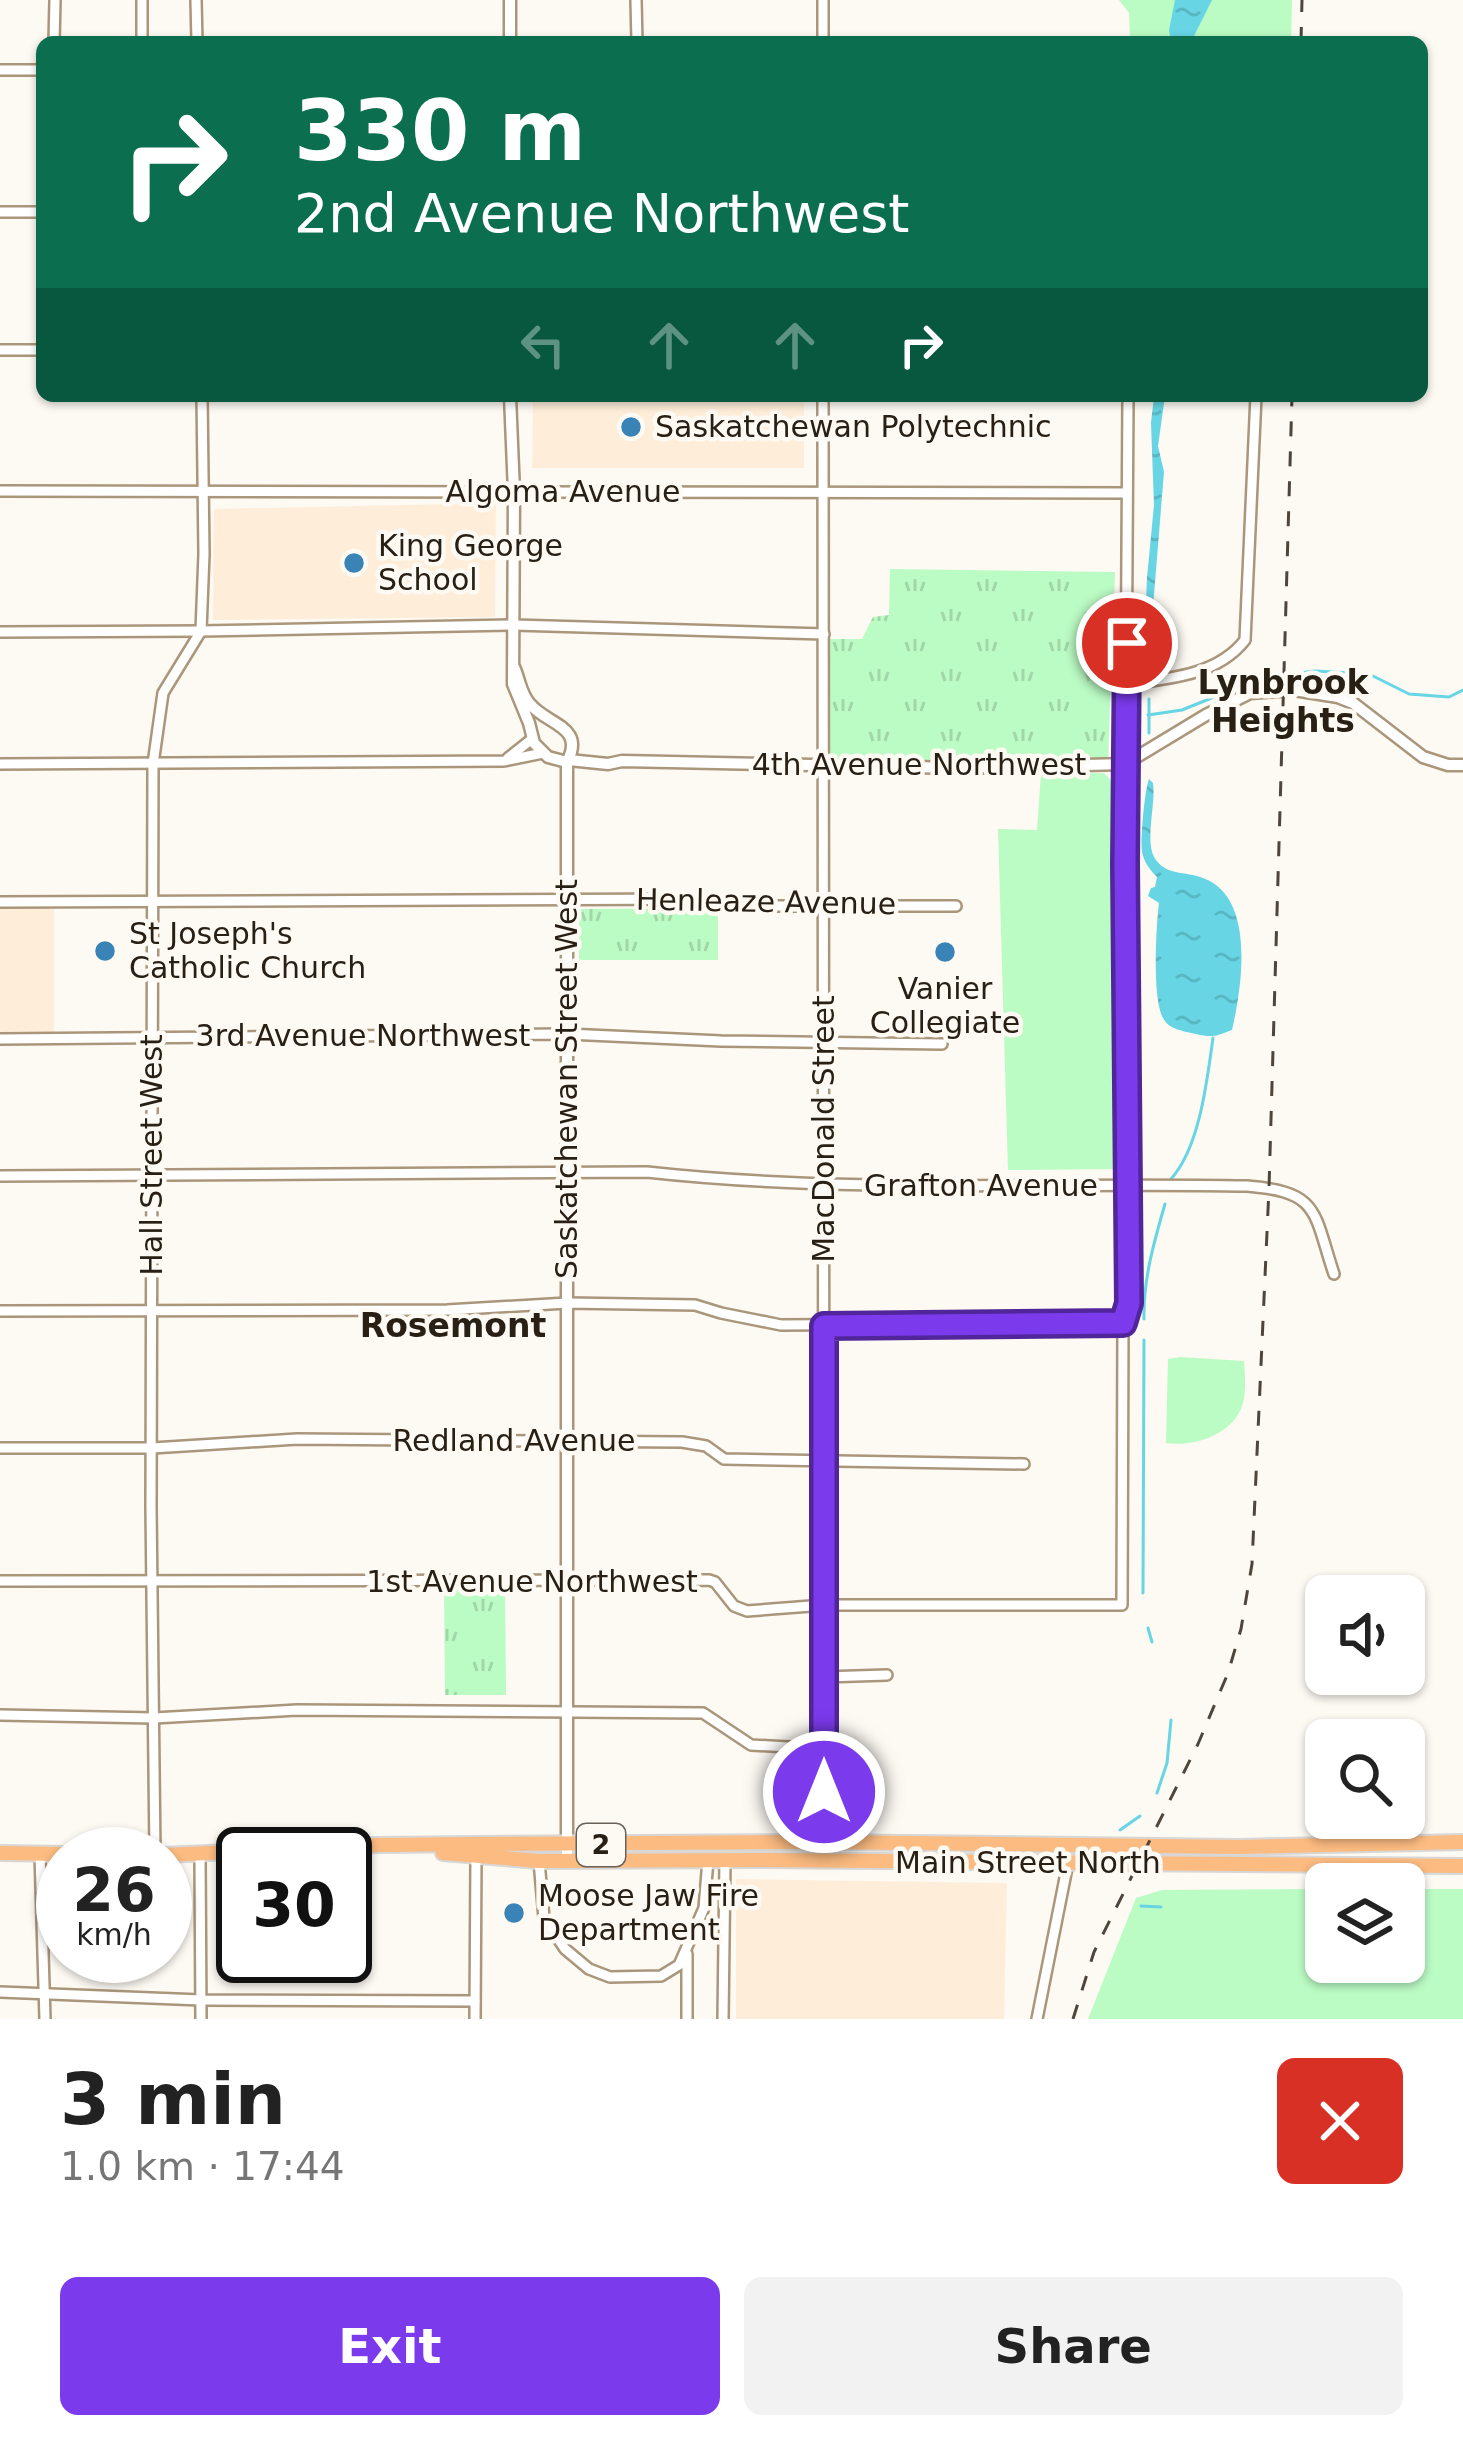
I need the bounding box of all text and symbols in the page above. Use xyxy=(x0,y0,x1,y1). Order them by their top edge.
text: 330 m xyxy=(294,82,586,180)
icon: right xyxy=(96,84,252,240)
text: 2nd Avenue Northwest xyxy=(294,182,910,245)
icon: left xyxy=(510,312,576,378)
icon: ahead xyxy=(636,312,702,378)
icon: ahead xyxy=(762,312,828,378)
icon: right xyxy=(888,312,954,378)
place label: Saskatchewan Polytechnic xyxy=(655,409,1052,444)
marker: Saskatchewan Polytechnic xyxy=(618,414,644,440)
street label: Algoma Avenue xyxy=(446,474,680,509)
place label: King George School xyxy=(378,528,563,597)
marker: King George School xyxy=(341,550,367,576)
pin xyxy=(1076,592,1178,694)
icon: arrive xyxy=(1094,610,1160,676)
district label: Lynbrook Heights xyxy=(1198,663,1370,740)
street label: 4th Avenue Northwest xyxy=(752,747,1087,782)
street label: Saskatchewan Street West xyxy=(549,879,584,1279)
street label: Henleaze Avenue xyxy=(636,882,896,921)
place label: St Joseph's Catholic Church xyxy=(129,916,366,985)
marker: St Joseph's Catholic Church xyxy=(92,938,118,964)
marker: Vanier Collegiate xyxy=(932,939,958,965)
place label: Vanier Collegiate xyxy=(870,971,1020,1040)
street label: MacDonald Street xyxy=(806,995,841,1263)
street label: 3rd Avenue Northwest xyxy=(196,1018,531,1053)
street label: Hall Street West xyxy=(134,1034,169,1276)
street label: Grafton Avenue xyxy=(864,1168,1098,1203)
district label: Rosemont xyxy=(360,1306,546,1345)
street label: Redland Avenue xyxy=(393,1423,635,1458)
street label: 1st Avenue Northwest xyxy=(366,1564,698,1599)
map controls xyxy=(1305,1575,1425,1983)
button: sound xyxy=(1305,1575,1425,1695)
button: search xyxy=(1305,1719,1425,1839)
position arrow xyxy=(761,1729,887,1855)
road number: 2 xyxy=(577,1824,625,1866)
speed limit sign: 30 xyxy=(216,1827,372,1983)
street label: Main Street North xyxy=(895,1845,1161,1880)
text: 26 xyxy=(72,1855,156,1925)
button: layers xyxy=(1305,1863,1425,1983)
place label: Moose Jaw Fire Department xyxy=(538,1878,759,1947)
marker: Moose Jaw Fire Department xyxy=(501,1900,527,1926)
text: km/h xyxy=(76,1917,152,1952)
text: 3 min xyxy=(60,2057,286,2141)
button: close xyxy=(1277,2058,1403,2184)
text: 1.0 km · 17:44 xyxy=(60,2144,345,2189)
button: Exit xyxy=(60,2277,720,2415)
button: Share xyxy=(744,2277,1403,2415)

